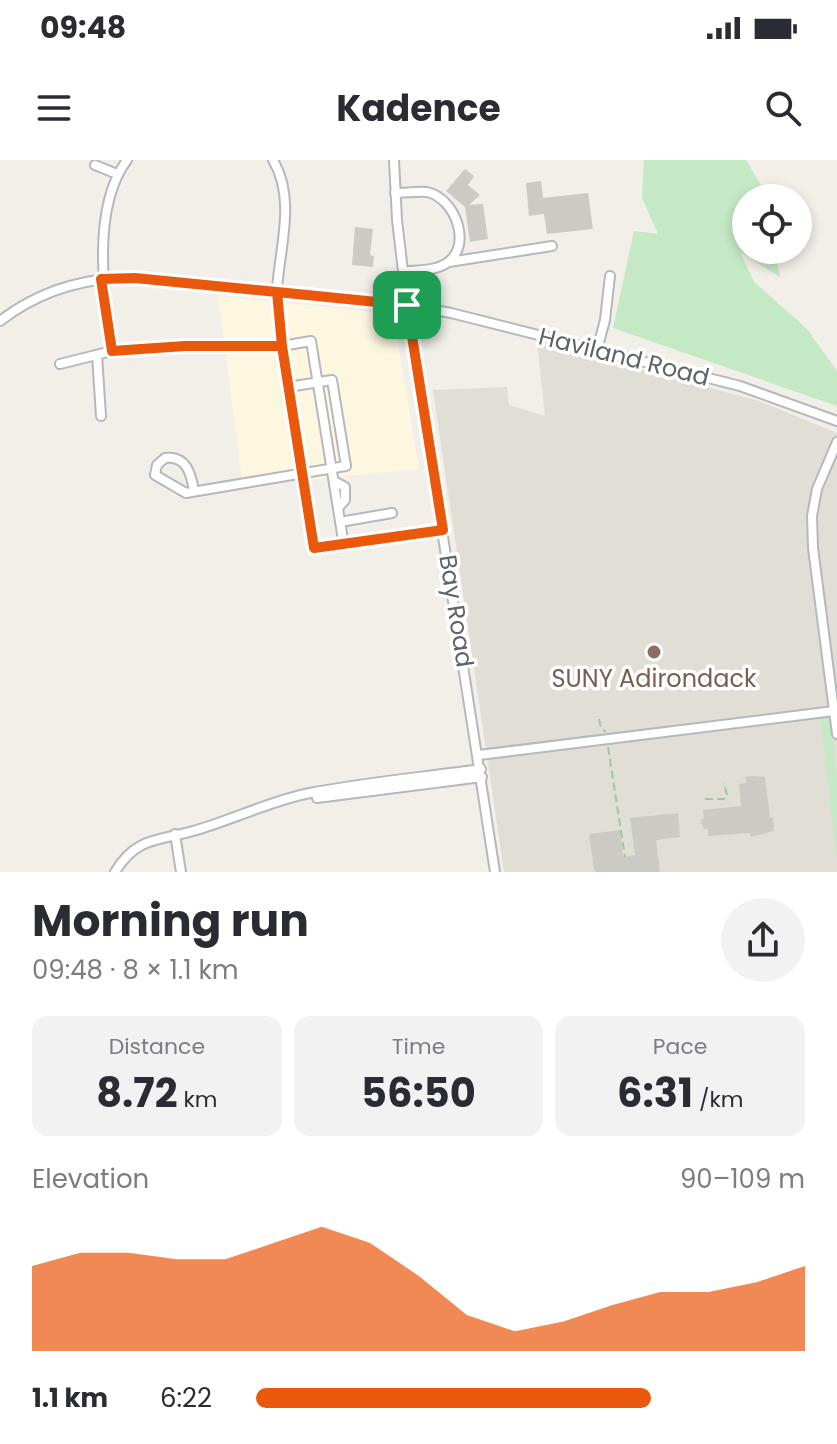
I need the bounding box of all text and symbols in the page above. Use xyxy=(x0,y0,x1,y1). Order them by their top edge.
text: 09:48 xyxy=(40,6,126,49)
text: Kadence xyxy=(336,83,501,134)
icon: menu xyxy=(32,86,76,130)
icon: search xyxy=(761,86,805,130)
map controls xyxy=(732,184,812,264)
button: locate xyxy=(732,184,812,264)
pin xyxy=(373,271,441,339)
icon: arrive xyxy=(385,283,429,327)
street label: Haviland Road xyxy=(535,319,713,394)
street label: Bay Road xyxy=(431,552,482,669)
marker: SUNY Adirondack xyxy=(645,643,663,661)
place label: SUNY Adirondack xyxy=(552,662,757,695)
text: Morning run xyxy=(32,890,309,951)
button: share xyxy=(721,898,805,982)
text: 09:48 · 8 × 1.1 km xyxy=(32,952,239,988)
text: Distance xyxy=(109,1031,205,1062)
text: Time xyxy=(392,1031,445,1062)
text: Pace xyxy=(653,1031,707,1062)
text: 8.72 xyxy=(96,1065,178,1121)
text: 56:50 xyxy=(361,1065,476,1121)
text: 6:31 xyxy=(617,1065,693,1121)
text: km xyxy=(178,1084,217,1115)
text: /km xyxy=(693,1084,743,1115)
text: Elevation xyxy=(32,1161,149,1197)
text: 90–109 m xyxy=(680,1161,805,1197)
text: 1.1 km xyxy=(32,1380,108,1416)
text: 6:22 xyxy=(160,1380,212,1416)

